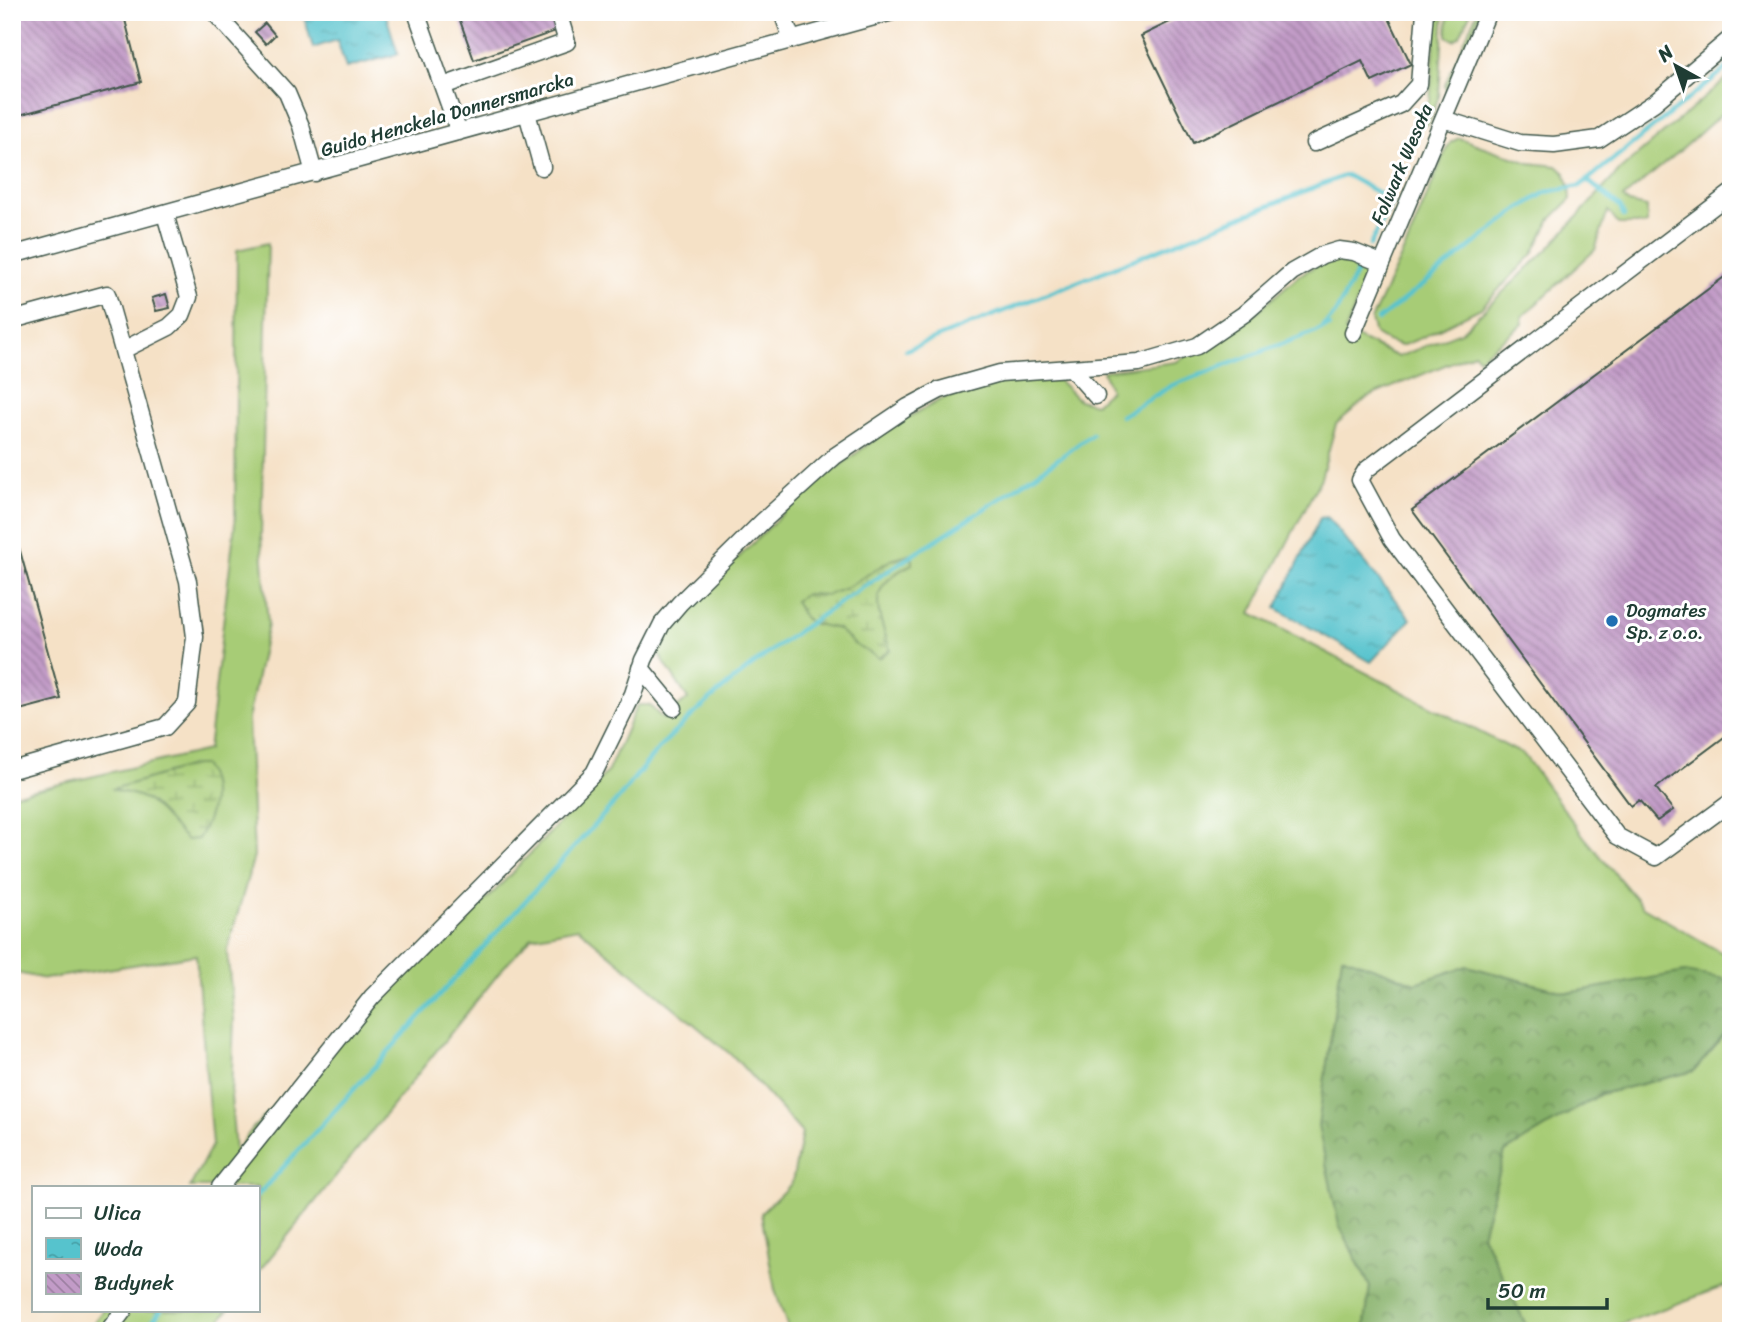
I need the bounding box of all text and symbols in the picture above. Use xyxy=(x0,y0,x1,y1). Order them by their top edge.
north arrow xyxy=(1642,32,1712,102)
text: N xyxy=(1649,36,1682,71)
street label: Guido Henckela Donnersmarcka xyxy=(317,62,578,166)
street label: Folwark Wesoła xyxy=(1361,98,1442,230)
place label: Dogmates Sp. z o.o. xyxy=(1626,594,1707,649)
marker: Dogmates Sp. z o.o. xyxy=(1604,613,1620,629)
legend xyxy=(32,1186,259,1312)
text: Ulica xyxy=(94,1194,141,1232)
text: Woda xyxy=(94,1230,143,1268)
text: Budynek xyxy=(94,1264,175,1302)
scale bar xyxy=(1488,1266,1606,1310)
text: 50 m xyxy=(1498,1272,1546,1310)

